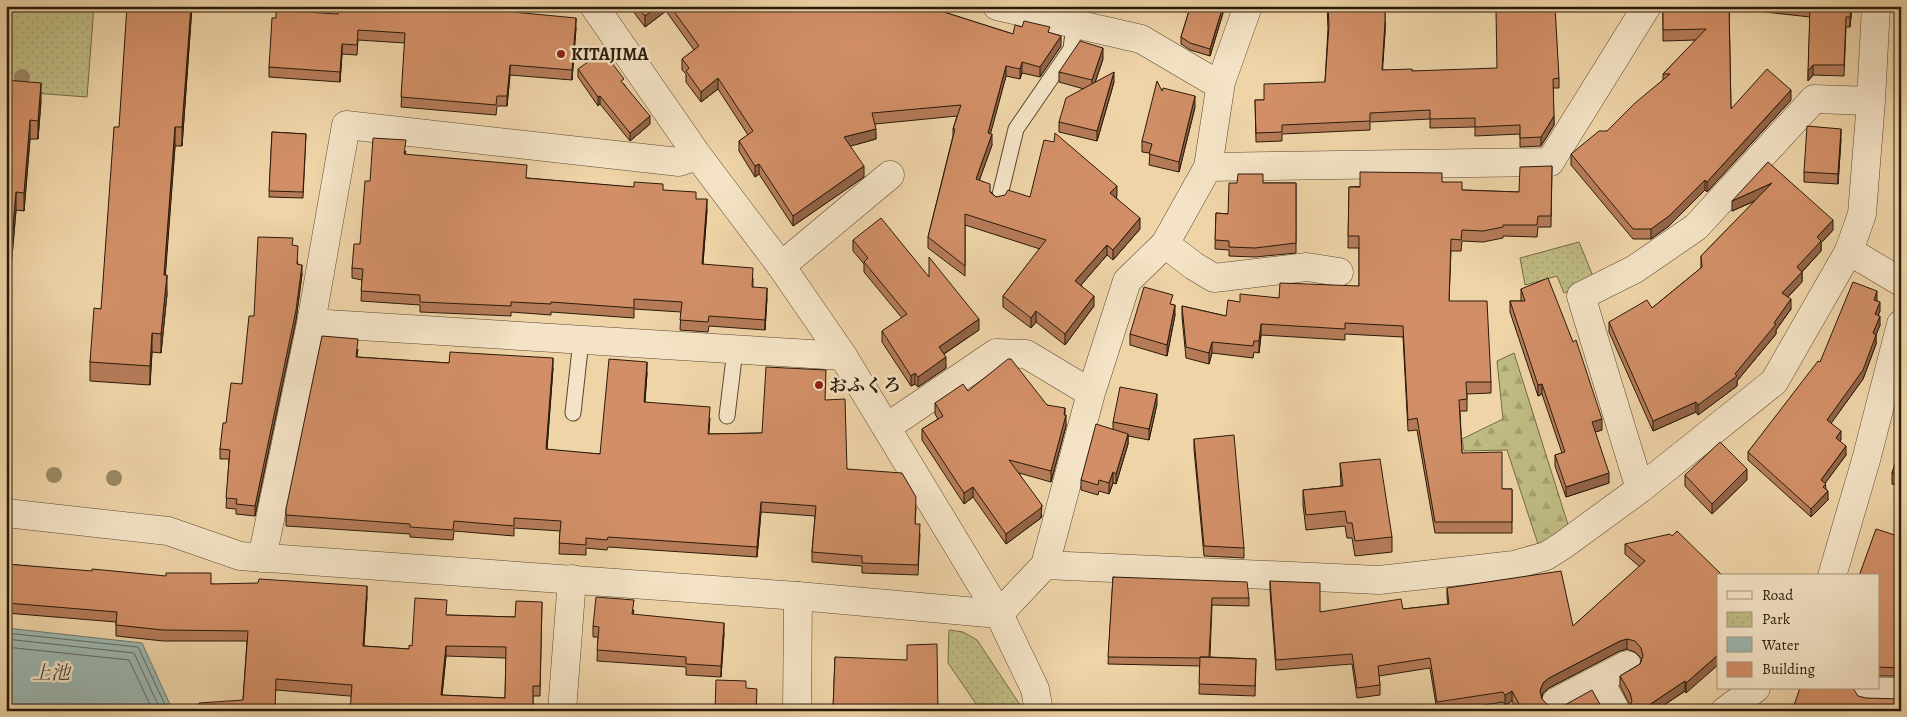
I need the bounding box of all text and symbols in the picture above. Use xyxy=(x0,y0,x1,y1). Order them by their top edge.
place label: KITAJIMA xyxy=(571,42,649,66)
marker: KITAJIMA xyxy=(555,48,567,60)
place label: おふくろ xyxy=(829,373,901,397)
marker: おふくろ xyxy=(813,379,825,391)
legend xyxy=(1717,574,1880,690)
text: Road xyxy=(1762,585,1794,605)
text: Park xyxy=(1762,609,1791,629)
text: Water xyxy=(1761,635,1799,655)
text: Building xyxy=(1762,659,1815,679)
water label: 上池 xyxy=(32,660,72,686)

